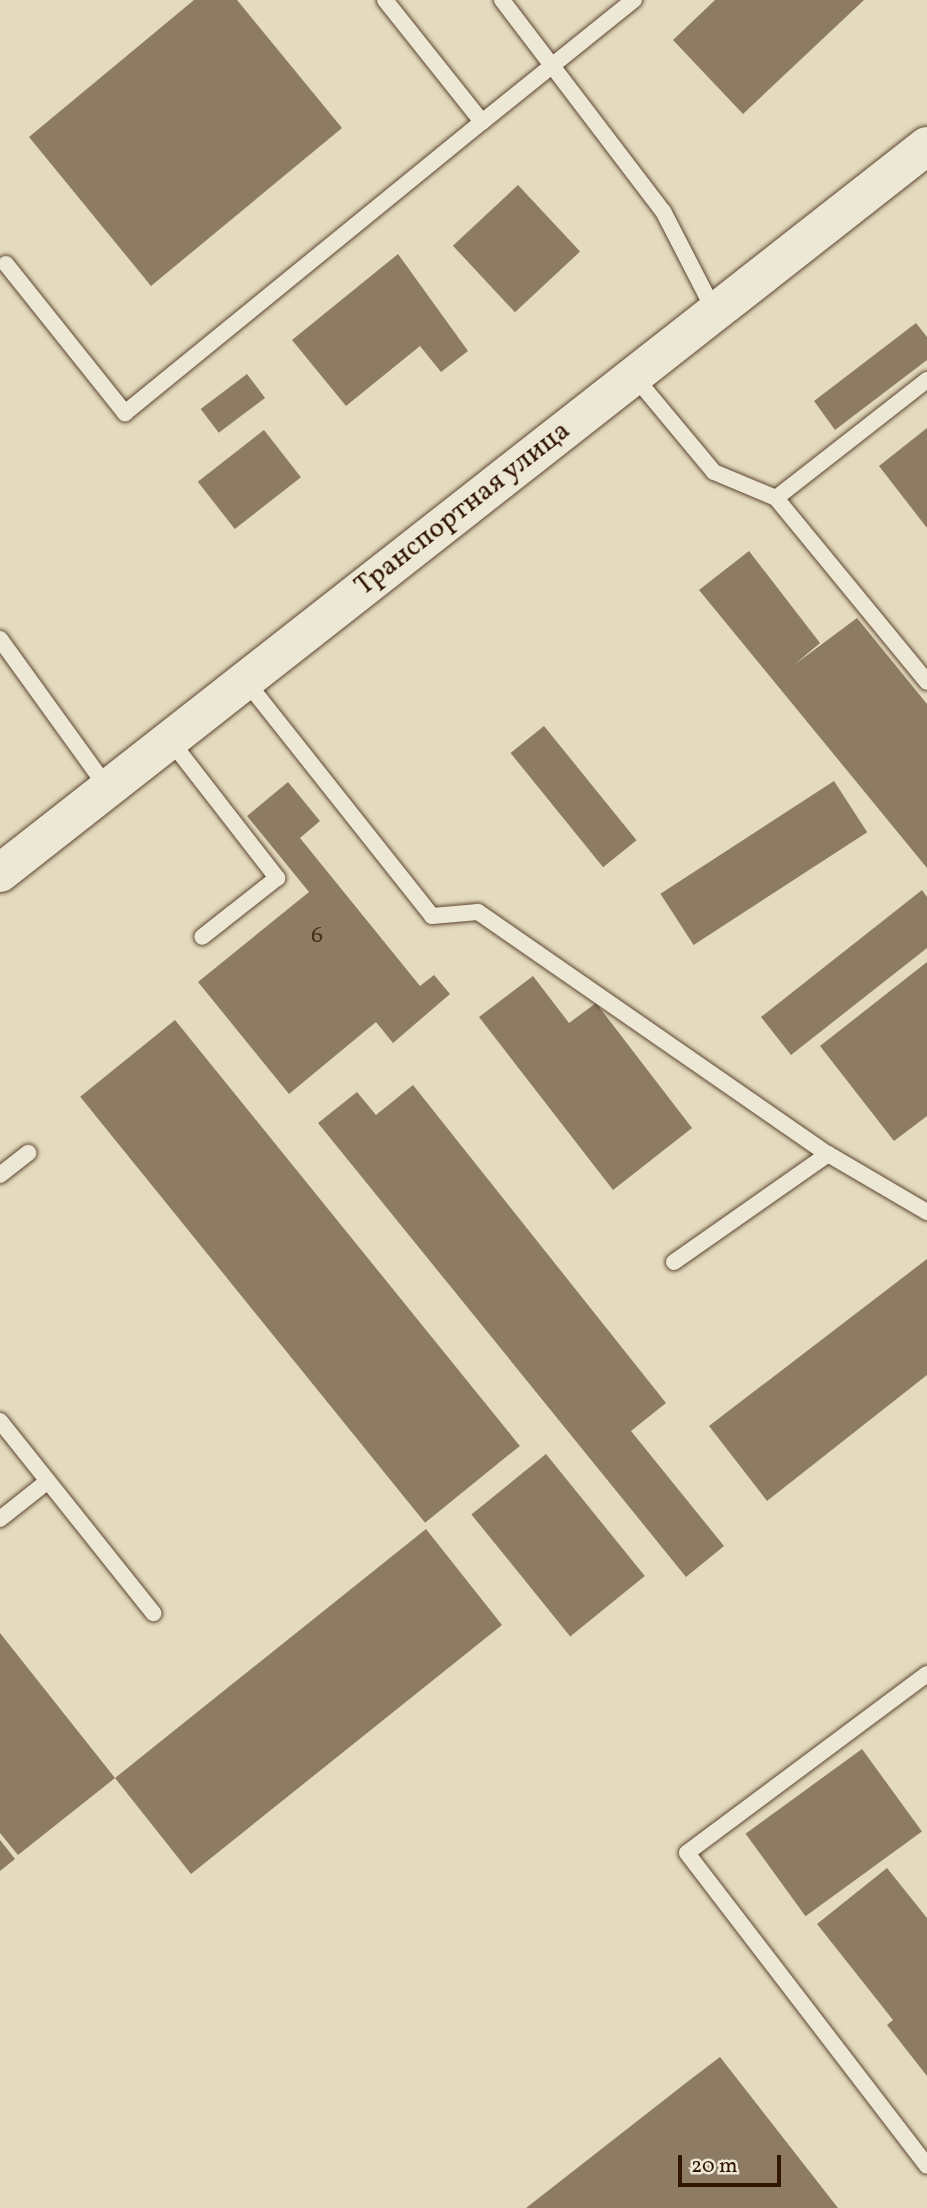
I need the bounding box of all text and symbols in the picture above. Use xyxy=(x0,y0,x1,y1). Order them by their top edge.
street label: Транспортная улица xyxy=(348,414,578,604)
house number: 6 xyxy=(311,923,323,951)
scale bar xyxy=(682,2142,785,2186)
text: 20 m xyxy=(691,2152,737,2181)

